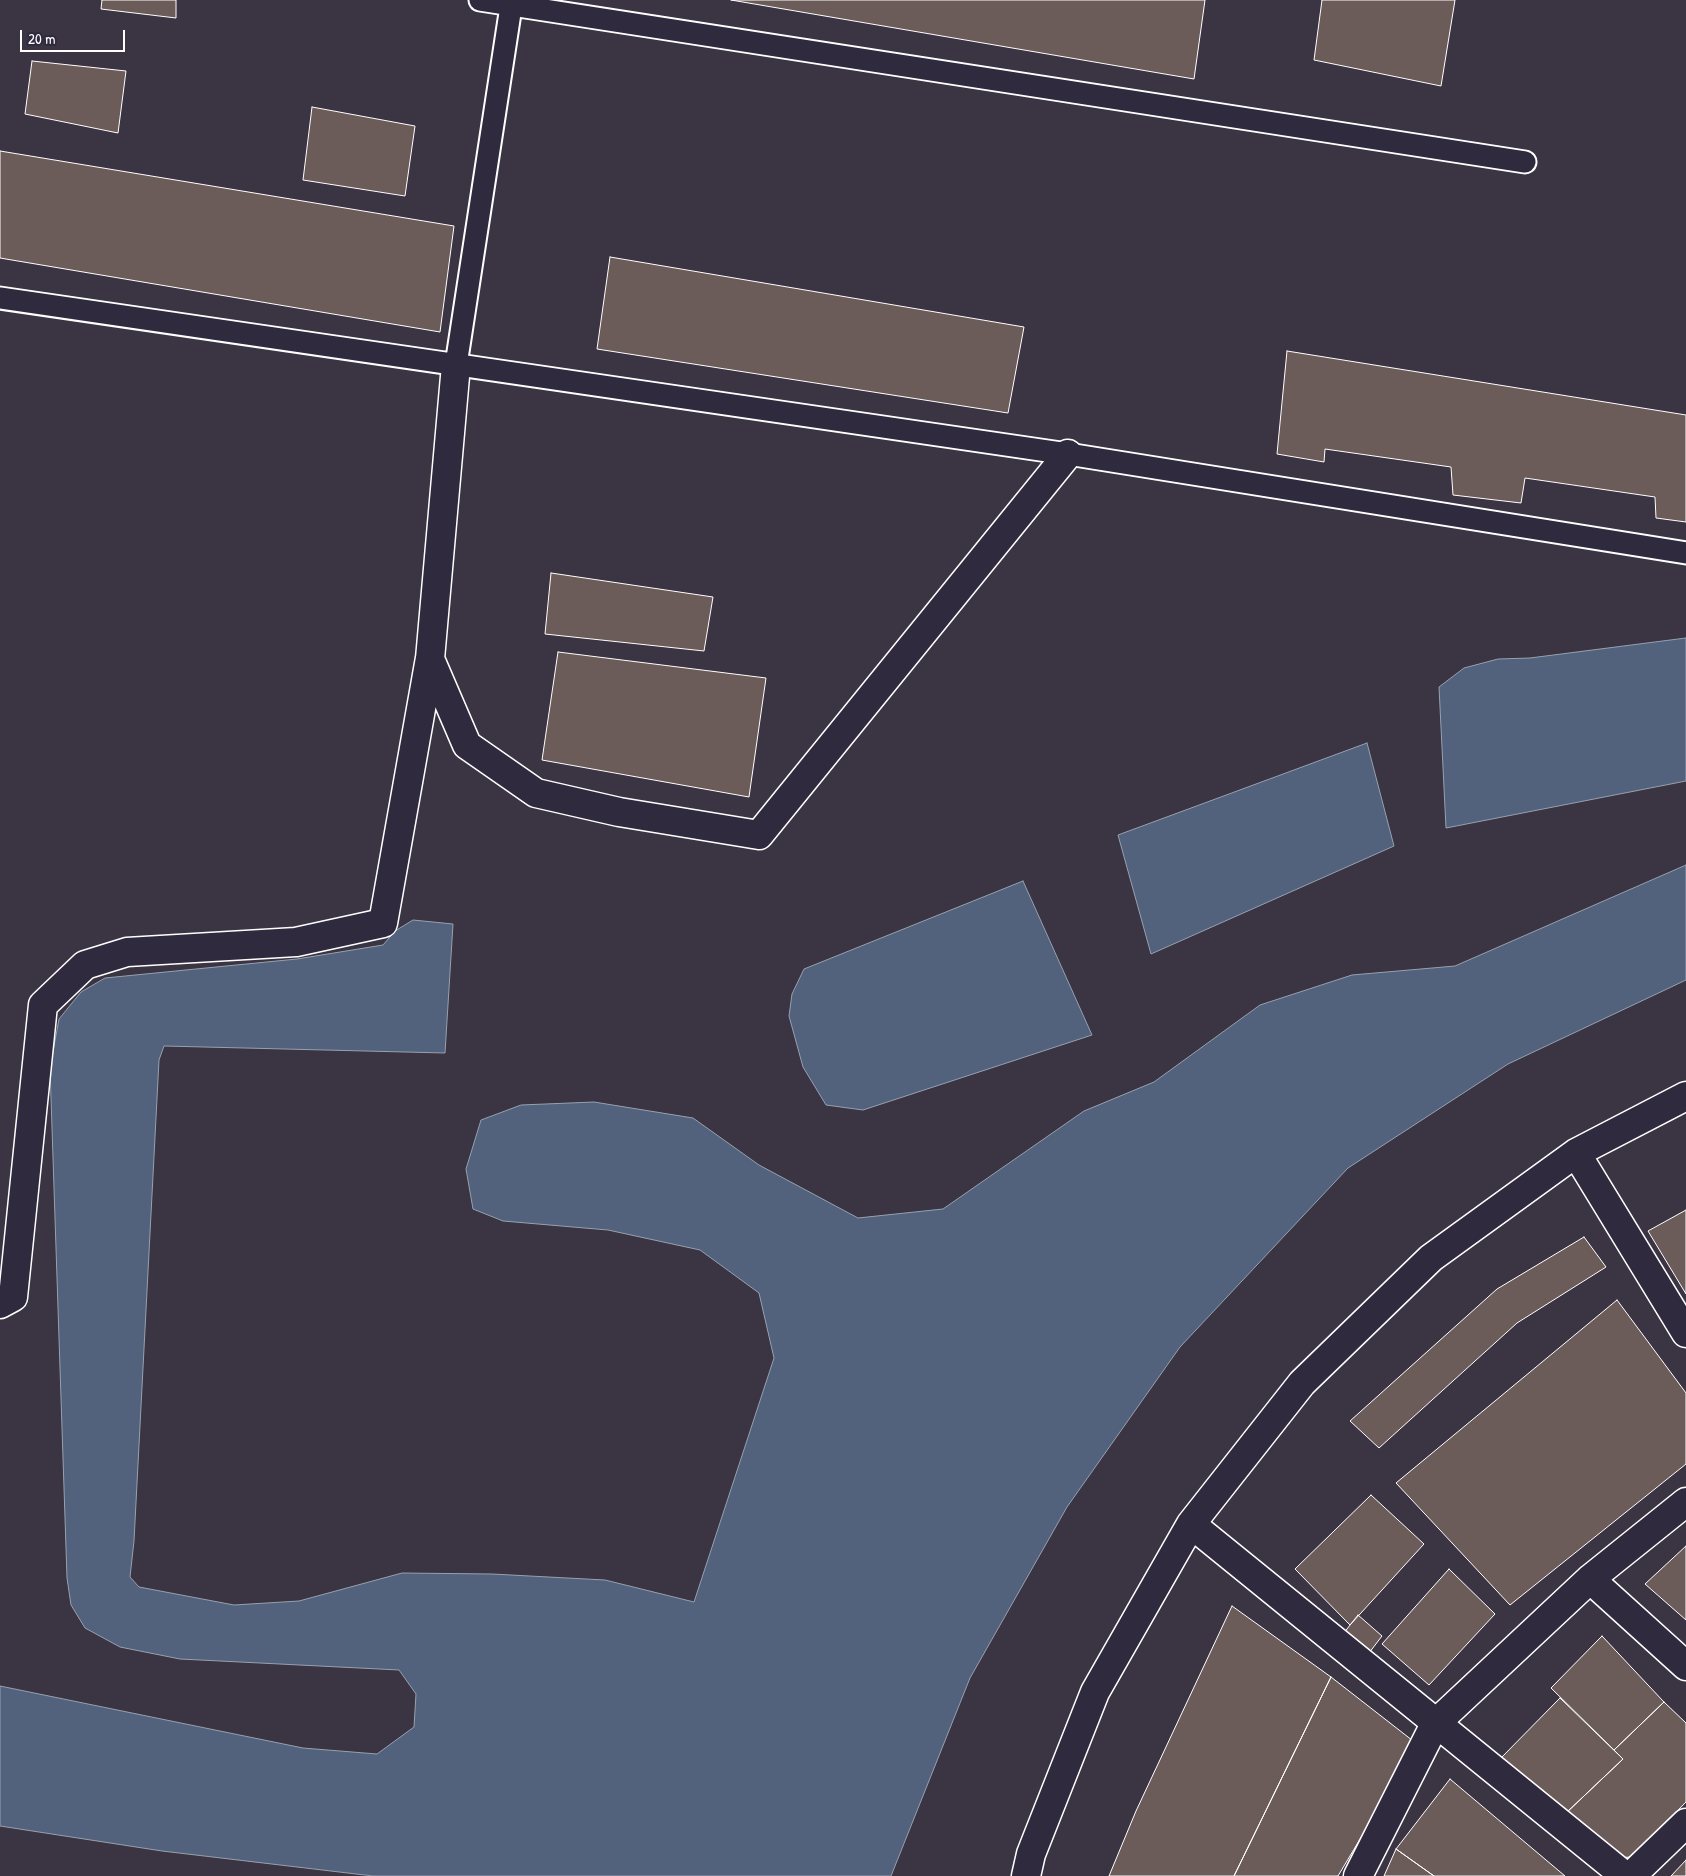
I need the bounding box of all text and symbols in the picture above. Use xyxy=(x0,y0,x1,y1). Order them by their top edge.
scale bar xyxy=(22,20,128,52)
text: 20 m xyxy=(28,28,55,49)

